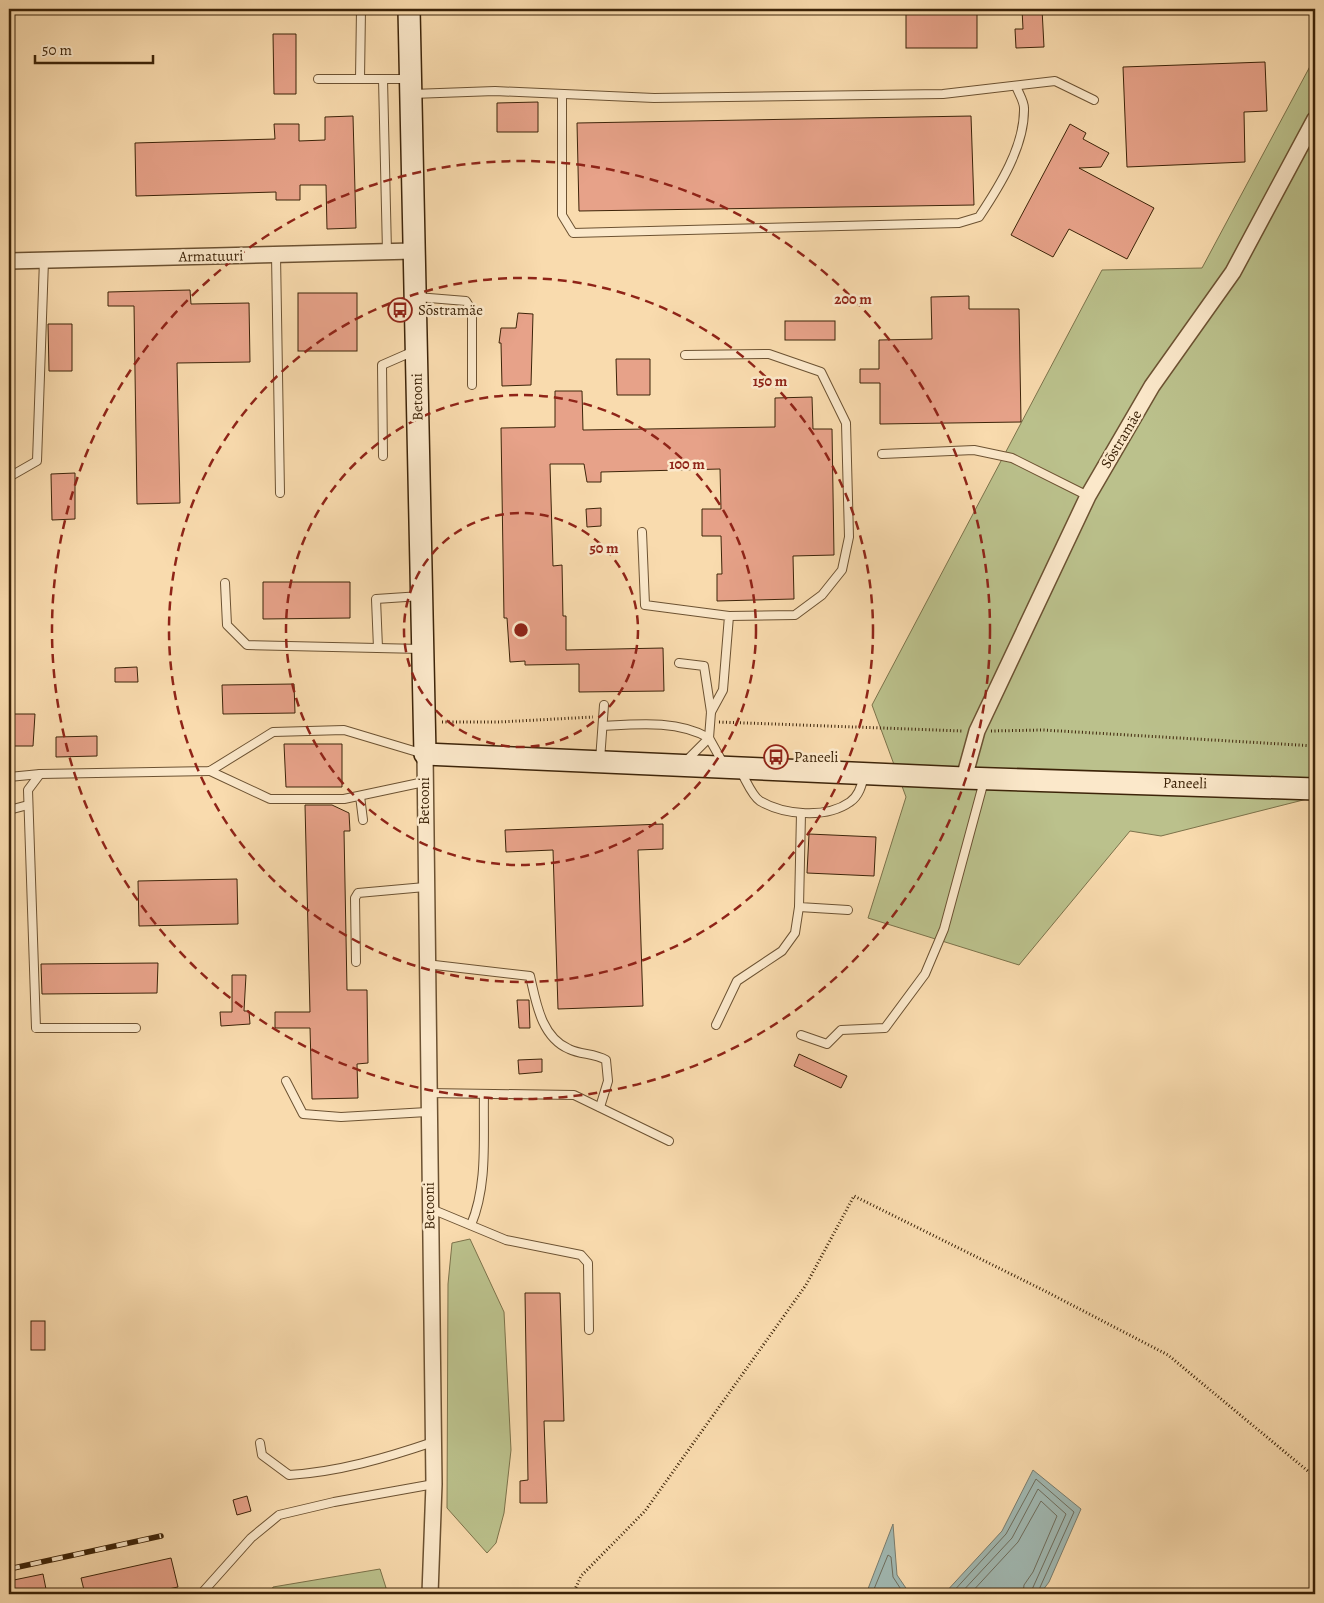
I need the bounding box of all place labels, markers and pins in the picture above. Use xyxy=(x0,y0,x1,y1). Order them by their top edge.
bus stop icon: Sõstramäe xyxy=(387,297,413,323)
place label: Sõstramäe xyxy=(418,300,483,320)
centre of rings xyxy=(512,621,530,639)
bus stop icon: Paneeli xyxy=(763,744,789,770)
place label: Paneeli xyxy=(794,747,839,767)

